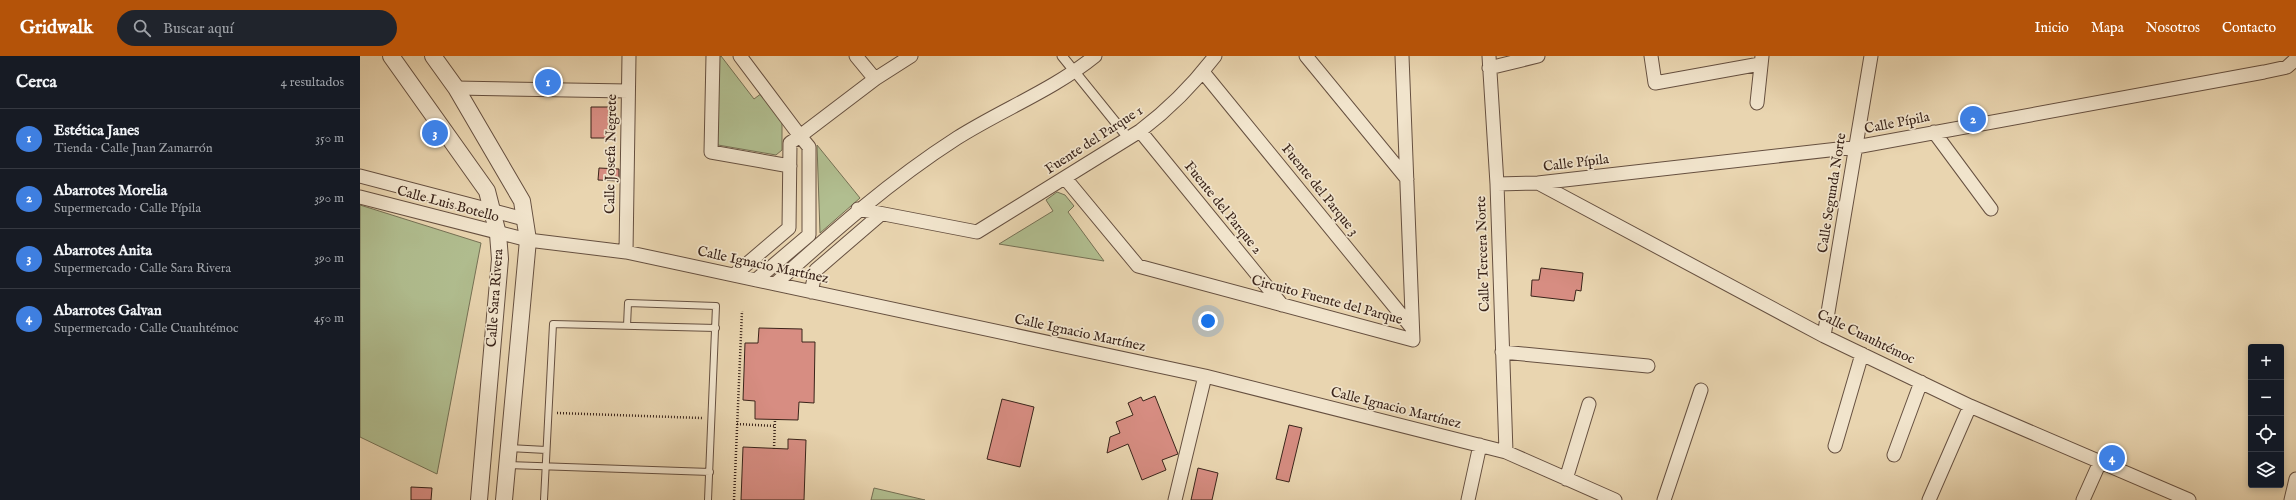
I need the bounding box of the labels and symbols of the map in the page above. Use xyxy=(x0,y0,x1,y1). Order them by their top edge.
pin: 1 xyxy=(535,67,561,97)
street label: Calle Josefa Negrete xyxy=(601,93,621,214)
street label: Fuente del Parque 1 xyxy=(1042,102,1146,178)
pin: 2 xyxy=(1960,104,1986,134)
street label: Calle Pípila xyxy=(1863,108,1932,138)
pin: 3 xyxy=(422,118,448,148)
street label: Calle Segunda Norte xyxy=(1814,131,1850,254)
street label: Fuente del Parque 3 xyxy=(1277,140,1363,240)
street label: Calle Pípila xyxy=(1542,150,1611,176)
street label: Fuente del Parque 2 xyxy=(1180,158,1266,258)
street label: Calle Luis Botello xyxy=(395,182,502,226)
street label: Calle Tercera Norte xyxy=(1472,195,1494,312)
street label: Calle Ignacio Martínez xyxy=(696,242,831,288)
street label: Calle Sara Rivera xyxy=(483,247,507,348)
street label: Circuito Fuente del Parque xyxy=(1249,271,1405,329)
street label: Calle Cuauhtémoc xyxy=(1814,306,1918,368)
street label: Calle Ignacio Martínez xyxy=(1013,310,1148,356)
your location xyxy=(1198,311,1218,331)
street label: Calle Ignacio Martínez xyxy=(1329,383,1464,433)
pin: 4 xyxy=(2099,443,2125,473)

